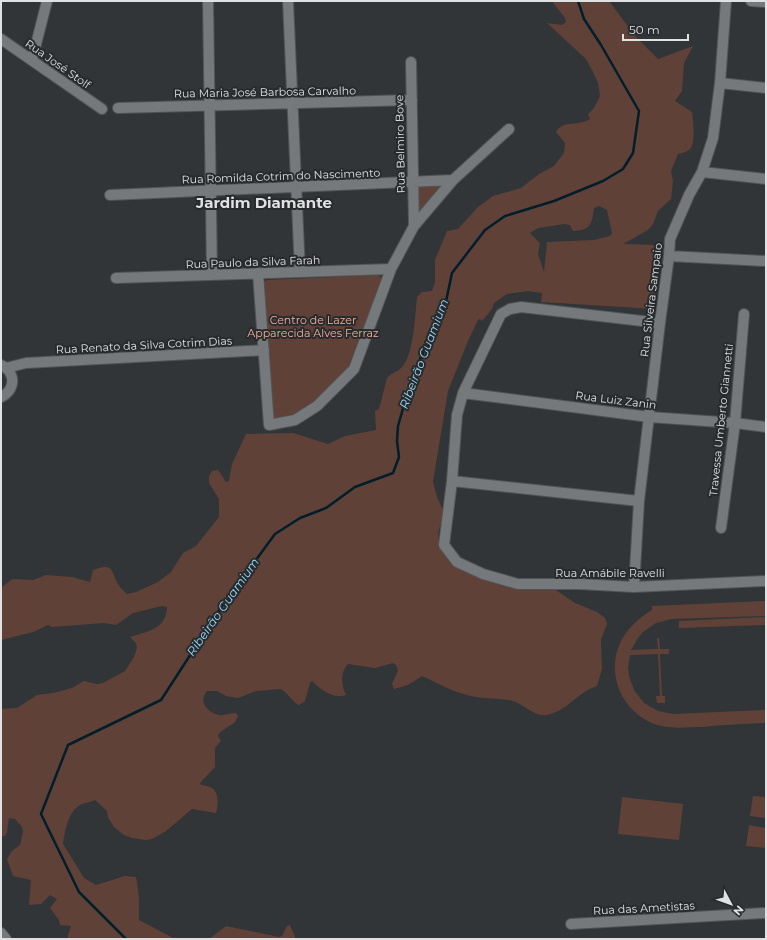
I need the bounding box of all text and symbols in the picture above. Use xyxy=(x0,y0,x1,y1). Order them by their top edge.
scale bar xyxy=(623,16,688,42)
text: 50 m xyxy=(629,22,660,37)
street label: Rua José Stolf xyxy=(23,36,94,92)
street label: Rua Maria José Barbosa Carvalho xyxy=(174,83,356,101)
street label: Rua Belmiro Bove xyxy=(392,94,408,193)
street label: Rua Romilda Cotrim do Nascimento xyxy=(181,166,381,186)
district label: Jardim Diamante xyxy=(195,193,332,212)
street label: Rua Silveira Sampaio xyxy=(637,242,665,358)
street label: Rua Paulo da Silva Farah xyxy=(185,253,321,271)
water label: Ribeirão Guamium xyxy=(396,297,451,411)
park label: Centro de Lazer Apparecida Alves Ferraz xyxy=(247,313,379,340)
street label: Rua Renato da Silva Cotrim Dias xyxy=(55,333,233,357)
street label: Travessa Umberto Giannetti xyxy=(706,343,736,497)
street label: Rua Luiz Zanin xyxy=(575,388,657,412)
water label: Ribeirão Guamium xyxy=(183,555,262,659)
street label: Rua Amábile Ravelli xyxy=(555,566,665,580)
north arrow xyxy=(711,884,751,924)
street label: Rua das Ametistas xyxy=(593,898,696,918)
text: N xyxy=(730,903,747,919)

